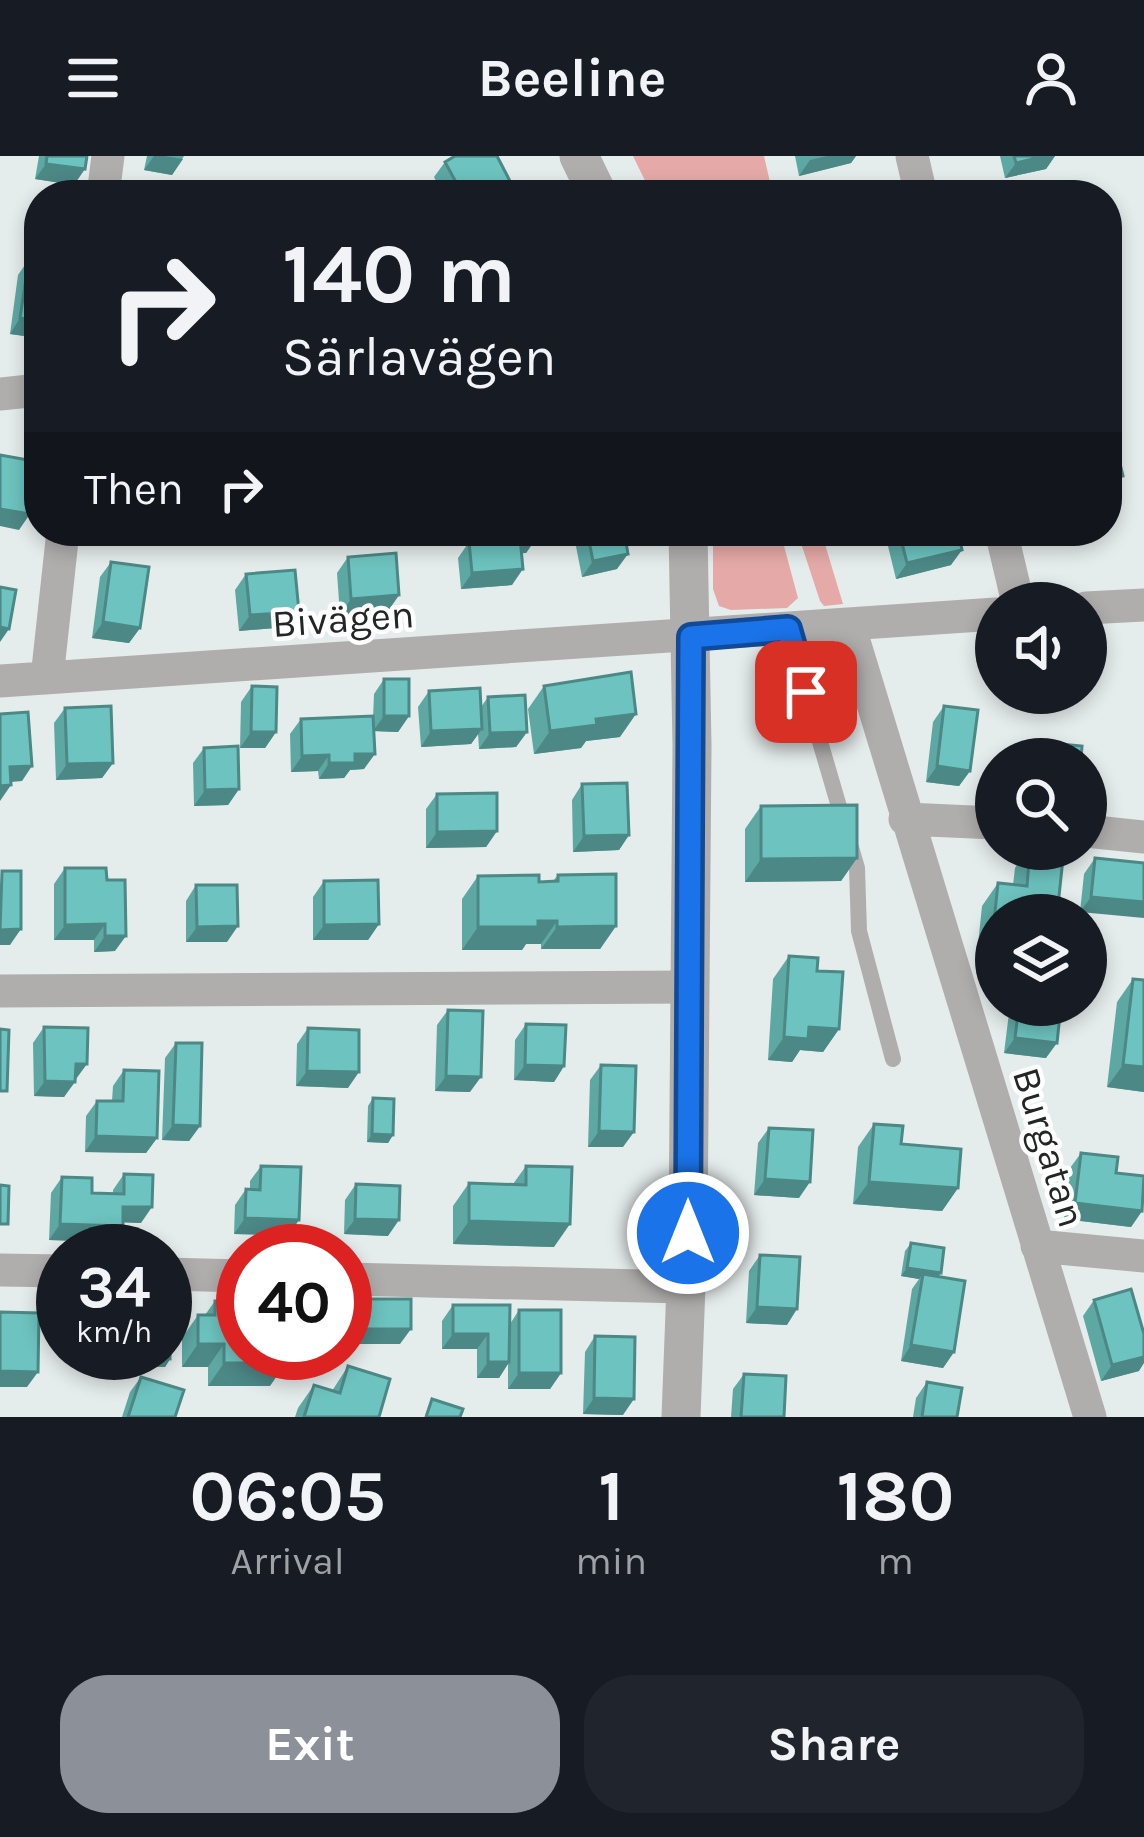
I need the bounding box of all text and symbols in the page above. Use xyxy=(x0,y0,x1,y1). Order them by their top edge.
icon: menu xyxy=(60,45,126,111)
icon: person xyxy=(1018,45,1084,111)
text: Beeline xyxy=(478,46,666,110)
text: 140 m xyxy=(282,225,516,323)
icon: right xyxy=(84,228,240,384)
text: Särlavägen xyxy=(282,325,556,389)
icon: right xyxy=(208,456,274,522)
text: Then xyxy=(84,463,184,515)
map controls xyxy=(975,582,1107,1026)
button: sound xyxy=(975,582,1107,714)
street label: Bivägen xyxy=(270,591,416,647)
pin xyxy=(755,641,857,743)
icon: arrive xyxy=(773,659,839,725)
button: search xyxy=(975,738,1107,870)
button: layers xyxy=(975,894,1107,1026)
street label: Burgatan xyxy=(1003,1062,1095,1233)
position arrow xyxy=(625,1170,751,1296)
speed limit sign: 40 xyxy=(216,1224,372,1380)
text: 34 xyxy=(77,1252,151,1322)
text: km/h xyxy=(76,1314,152,1350)
text: 06:05 xyxy=(190,1454,386,1538)
text: 1 xyxy=(598,1454,624,1538)
text: 180 xyxy=(837,1454,954,1538)
text: Arrival xyxy=(231,1538,345,1584)
text: min xyxy=(575,1538,647,1584)
text: m xyxy=(877,1538,914,1584)
button: Exit xyxy=(60,1675,560,1813)
button: Share xyxy=(584,1675,1084,1813)

